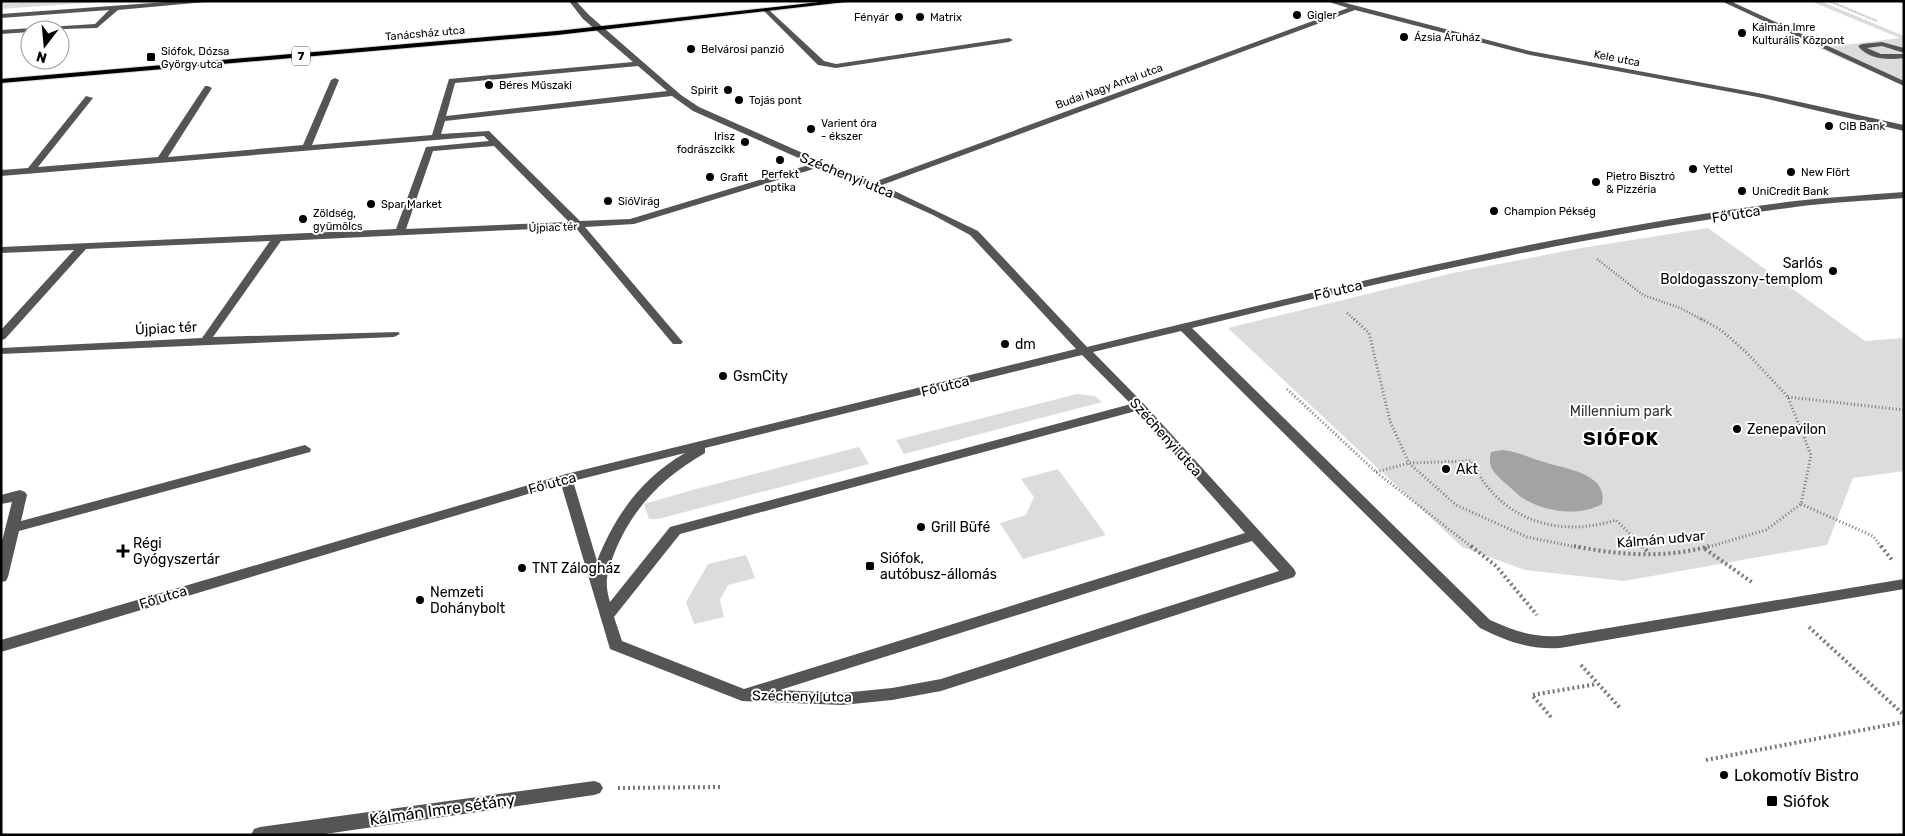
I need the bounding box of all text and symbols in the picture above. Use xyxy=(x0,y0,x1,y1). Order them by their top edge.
marker: Gigler xyxy=(1291,9,1303,21)
place label: Gigler xyxy=(1307,9,1338,22)
place label: Fényár xyxy=(854,11,890,24)
marker: Fényár xyxy=(893,11,905,23)
marker: Matrix xyxy=(914,11,926,23)
place label: Matrix xyxy=(930,11,962,24)
north arrow xyxy=(20,20,70,70)
place label: Kálmán Imre Kulturális Központ xyxy=(1752,21,1845,47)
street label: Tanácsház utca xyxy=(385,24,465,43)
marker: Kálmán Imre Kulturális Központ xyxy=(1736,27,1748,39)
marker: Ázsia Áruház xyxy=(1398,31,1410,43)
place label: Ázsia Áruház xyxy=(1414,31,1481,44)
marker: Belvárosi panzió xyxy=(685,43,697,55)
place label: Belvárosi panzió xyxy=(701,43,784,56)
place label: Siófok, Dózsa György utca xyxy=(161,45,229,71)
road number: 7 xyxy=(292,46,310,66)
text: N xyxy=(34,47,49,67)
street label: Kele utca xyxy=(1593,48,1641,69)
marker: Siófok, Dózsa György utca xyxy=(145,51,157,63)
street label: Budai Nagy Antal utca xyxy=(1054,61,1165,112)
marker: Béres Műszaki xyxy=(483,79,495,91)
place label: Béres Műszaki xyxy=(499,79,572,92)
place label: Spirit xyxy=(691,84,719,97)
marker: Spirit xyxy=(722,84,734,96)
marker: Tojás pont xyxy=(733,94,745,106)
place label: Tojás pont xyxy=(749,94,802,107)
place label: Varient óra - ékszer xyxy=(821,117,877,143)
marker: CIB Bank xyxy=(1823,120,1835,132)
place label: CIB Bank xyxy=(1839,120,1885,133)
marker: Varient óra - ékszer xyxy=(805,123,817,135)
place label: Irisz fodrászcikk xyxy=(677,130,735,156)
marker: Irisz fodrászcikk xyxy=(739,136,751,148)
street label: Széchenyi utca xyxy=(797,149,896,202)
marker: Perfekt optika xyxy=(774,154,786,166)
marker: Yettel xyxy=(1687,163,1699,175)
place label: Yettel xyxy=(1703,163,1733,176)
marker: New Flört xyxy=(1785,166,1797,178)
place label: New Flört xyxy=(1801,166,1851,179)
place label: Perfekt optika xyxy=(761,168,799,194)
place label: Pietro Bisztró & Pizzéria xyxy=(1606,170,1675,196)
marker: Grafit xyxy=(704,171,716,183)
place label: Grafit xyxy=(720,171,749,184)
marker: Pietro Bisztró & Pizzéria xyxy=(1590,176,1602,188)
marker: UniCredit Bank xyxy=(1736,185,1748,197)
place label: UniCredit Bank xyxy=(1752,185,1829,198)
marker: SióVirág xyxy=(602,195,614,207)
place label: SióVirág xyxy=(618,195,660,208)
marker: Spar Market xyxy=(365,198,377,210)
place label: Spar Market xyxy=(381,198,443,211)
street label: Fő utca xyxy=(1711,202,1762,227)
marker: Champion Pékség xyxy=(1488,205,1500,217)
place label: Champion Pékség xyxy=(1504,205,1596,218)
place label: Zöldség, gyümölcs xyxy=(313,207,363,233)
marker: Zöldség, gyümölcs xyxy=(297,213,309,225)
street label: Újpiac tér xyxy=(528,220,579,235)
place label: Sarlós Boldogasszony-templom xyxy=(1660,255,1823,288)
marker: Sarlós Boldogasszony-templom xyxy=(1827,265,1839,277)
street label: Fő utca xyxy=(1312,277,1364,304)
street label: Újpiac tér xyxy=(134,317,198,339)
place label: dm xyxy=(1015,336,1036,353)
marker: dm xyxy=(999,338,1011,350)
place label: GsmCity xyxy=(733,368,788,385)
marker: GsmCity xyxy=(717,370,729,382)
street label: Fő utca xyxy=(919,372,971,401)
street label: Széchenyi utca xyxy=(1126,395,1205,480)
park label: Millennium park xyxy=(1570,403,1673,420)
place label: Zenepavilon xyxy=(1747,421,1826,438)
marker: Zenepavilon xyxy=(1731,423,1743,435)
district label: SIÓFOK xyxy=(1583,427,1659,450)
place label: Akt xyxy=(1456,461,1479,478)
marker: Akt xyxy=(1440,463,1452,475)
street label: Fő utca xyxy=(526,469,578,498)
place label: Grill Büfé xyxy=(931,519,991,536)
marker: Grill Büfé xyxy=(915,521,927,533)
street label: Kálmán udvar xyxy=(1616,527,1707,552)
place label: Régi Gyógyszertár xyxy=(133,535,220,568)
marker: Régi Gyógyszertár xyxy=(117,545,129,557)
place label: Siófok, autóbusz-állomás xyxy=(880,550,997,583)
place label: TNT Zálogház xyxy=(532,560,620,577)
marker: Siófok, autóbusz-állomás xyxy=(864,560,876,572)
marker: TNT Zálogház xyxy=(516,562,528,574)
street label: Fő utca xyxy=(137,582,189,613)
place label: Nemzeti Dohánybolt xyxy=(430,584,506,617)
marker: Nemzeti Dohánybolt xyxy=(414,594,426,606)
street label: Széchenyi utca xyxy=(752,687,852,706)
place label: Lokomotív Bistro xyxy=(1734,766,1859,785)
marker: Lokomotív Bistro xyxy=(1718,769,1730,781)
street label: Kálmán Imre sétány xyxy=(368,790,516,829)
place label: Siófok xyxy=(1783,792,1830,811)
marker: Siófok xyxy=(1765,794,1779,808)

